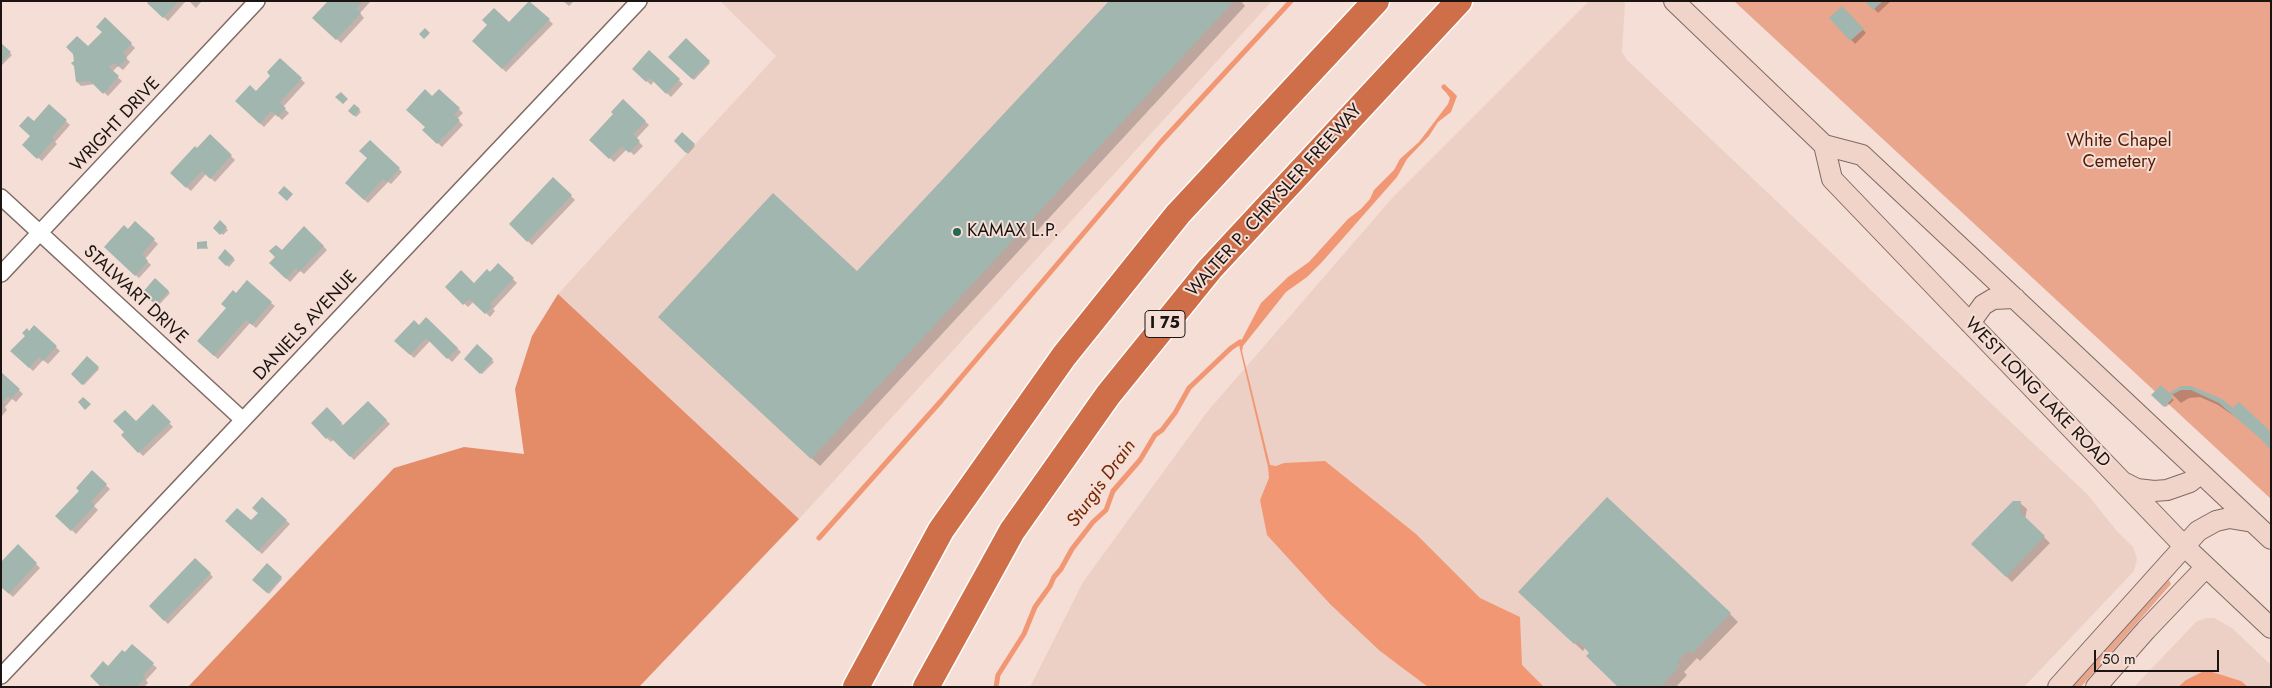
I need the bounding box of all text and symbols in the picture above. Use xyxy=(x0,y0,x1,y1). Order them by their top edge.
street label: WRIGHT DRIVE xyxy=(67,73,165,177)
street label: WALTER P. CHRYSLER FREEWAY xyxy=(1183,100,1367,302)
park label: White Chapel Cemetery xyxy=(2066,131,2172,173)
place label: KAMAX L.P. xyxy=(967,221,1059,243)
marker: KAMAX L.P. xyxy=(951,226,963,238)
street label: STALWART DRIVE xyxy=(78,241,192,349)
street label: DANIELS AVENUE xyxy=(250,267,362,385)
road number: I 75 xyxy=(1145,310,1185,338)
street label: WEST LONG LAKE ROAD xyxy=(1960,313,2114,473)
water label: Sturgis Drain xyxy=(1063,436,1141,532)
scale bar xyxy=(2097,640,2222,672)
text: 50 m xyxy=(2102,648,2136,670)

